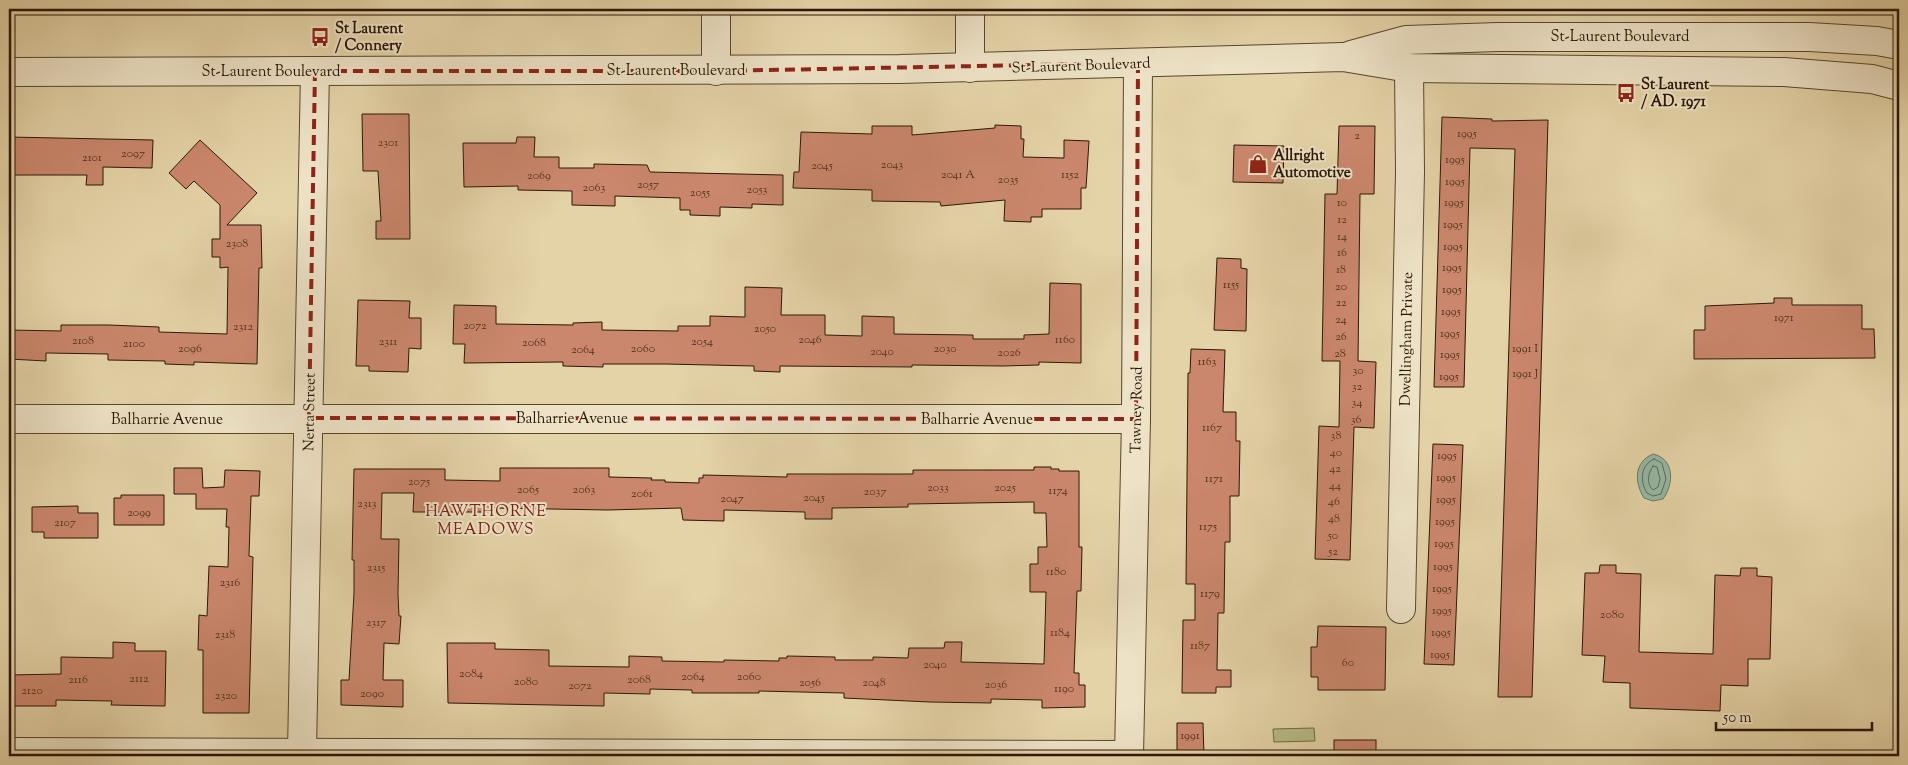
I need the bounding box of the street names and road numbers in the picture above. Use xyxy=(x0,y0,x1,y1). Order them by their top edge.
street label: St-Laurent Boulevard xyxy=(1551,27,1690,48)
street label: St-Laurent Boulevard xyxy=(1011,54,1151,79)
street label: St-Laurent Boulevard xyxy=(607,61,746,82)
street label: St-Laurent Boulevard xyxy=(202,62,341,83)
street label: Dwellingham Private xyxy=(1396,272,1419,406)
street label: Tawney Road xyxy=(1126,366,1149,454)
street label: Nerta Street xyxy=(299,373,322,451)
street label: Balharrie Avenue xyxy=(516,409,628,430)
street label: Balharrie Avenue xyxy=(111,410,223,431)
street label: Balharrie Avenue xyxy=(921,410,1033,431)

